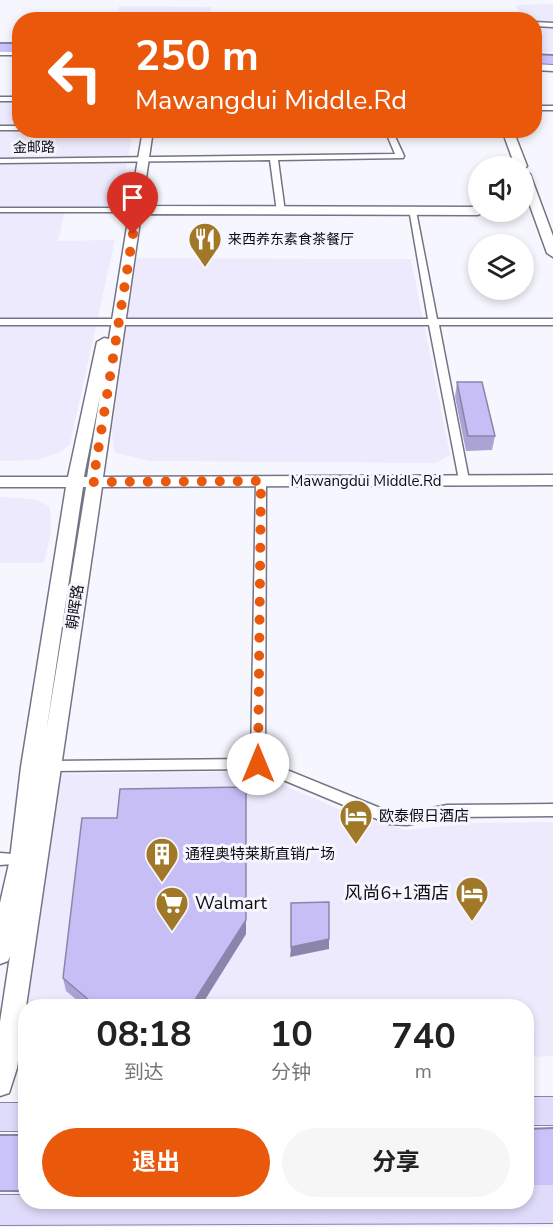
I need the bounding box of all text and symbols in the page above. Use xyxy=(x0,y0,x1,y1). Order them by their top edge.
text: 250 m xyxy=(135,28,259,85)
icon: left xyxy=(36,36,114,114)
text: Mawangdui Middle.Rd xyxy=(135,82,407,119)
street label: 金邮路 xyxy=(13,138,55,157)
map controls xyxy=(468,156,534,300)
button: sound xyxy=(468,156,534,222)
pin xyxy=(107,172,158,234)
icon: arrive xyxy=(116,181,149,214)
restaurant icon: 来西养东素食茶餐厅 xyxy=(187,221,223,268)
place label: 来西养东素食茶餐厅 xyxy=(228,230,354,249)
button: layers xyxy=(468,234,534,300)
street label: Mawangdui Middle.Rd xyxy=(290,471,442,491)
street label: 朝晖路 xyxy=(62,583,88,631)
position arrow xyxy=(226,732,290,796)
hotel icon: 欧泰假日酒店 xyxy=(338,798,374,845)
place label: 欧泰假日酒店 xyxy=(379,806,469,826)
building icon: 通程奥特莱斯直销广场 xyxy=(144,836,180,883)
place label: 通程奥特莱斯直销广场 xyxy=(185,844,335,864)
hotel icon: 风尚6+1酒店 xyxy=(454,875,490,922)
place label: 风尚6+1酒店 xyxy=(345,881,449,905)
supermarket icon: Walmart xyxy=(154,885,190,932)
place label: Walmart xyxy=(195,891,268,915)
text: 08:18 xyxy=(96,1010,191,1059)
text: 10 xyxy=(270,1010,313,1059)
text: 740 xyxy=(391,1012,456,1061)
text: m xyxy=(415,1058,432,1085)
text: 到达 xyxy=(124,1059,164,1086)
text: 分钟 xyxy=(271,1059,311,1086)
button: 退出 xyxy=(42,1128,270,1197)
button: 分享 xyxy=(282,1128,510,1197)

